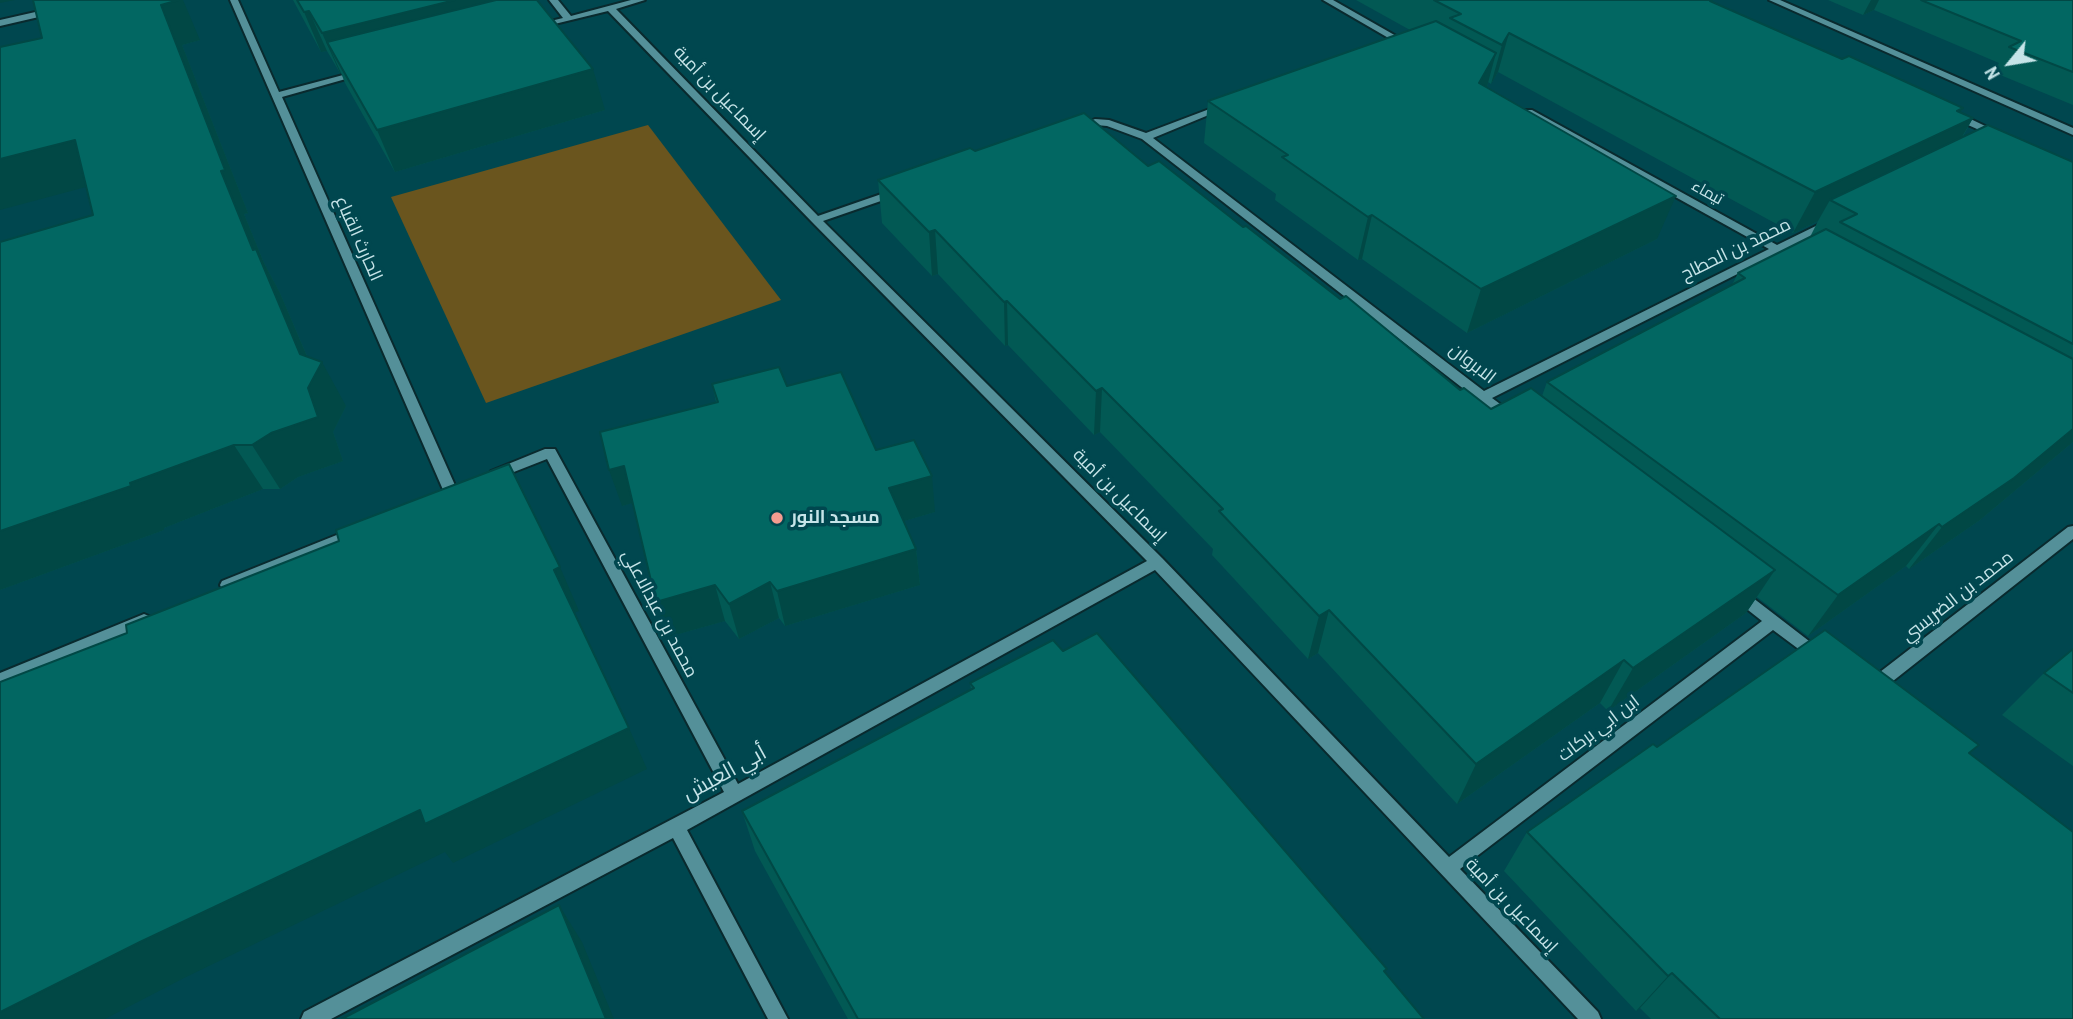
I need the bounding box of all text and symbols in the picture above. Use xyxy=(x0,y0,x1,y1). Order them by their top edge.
north arrow xyxy=(1975,28,2045,98)
street label: إسماعيل بن أمية xyxy=(668,42,770,146)
text: N xyxy=(1978,62,2006,85)
street label: تيماء xyxy=(1688,177,1726,209)
street label: الحارث القباع xyxy=(330,193,386,285)
street label: محمد بن الحطاح xyxy=(1677,214,1795,286)
street label: الابروان xyxy=(1444,339,1500,389)
street label: إسماعيل بن أمية xyxy=(1068,445,1170,547)
place label: مسجد النور xyxy=(791,507,880,529)
marker: مسجد النور xyxy=(769,510,785,526)
street label: محمد بن عبدالاعلي xyxy=(616,547,702,681)
street label: محمد بن الضريسي xyxy=(1898,547,2018,647)
street label: ابن ابي بركات xyxy=(1554,691,1644,767)
street label: أبي العيش xyxy=(679,741,771,807)
street label: إسماعيل بن أمية xyxy=(1460,854,1562,958)

